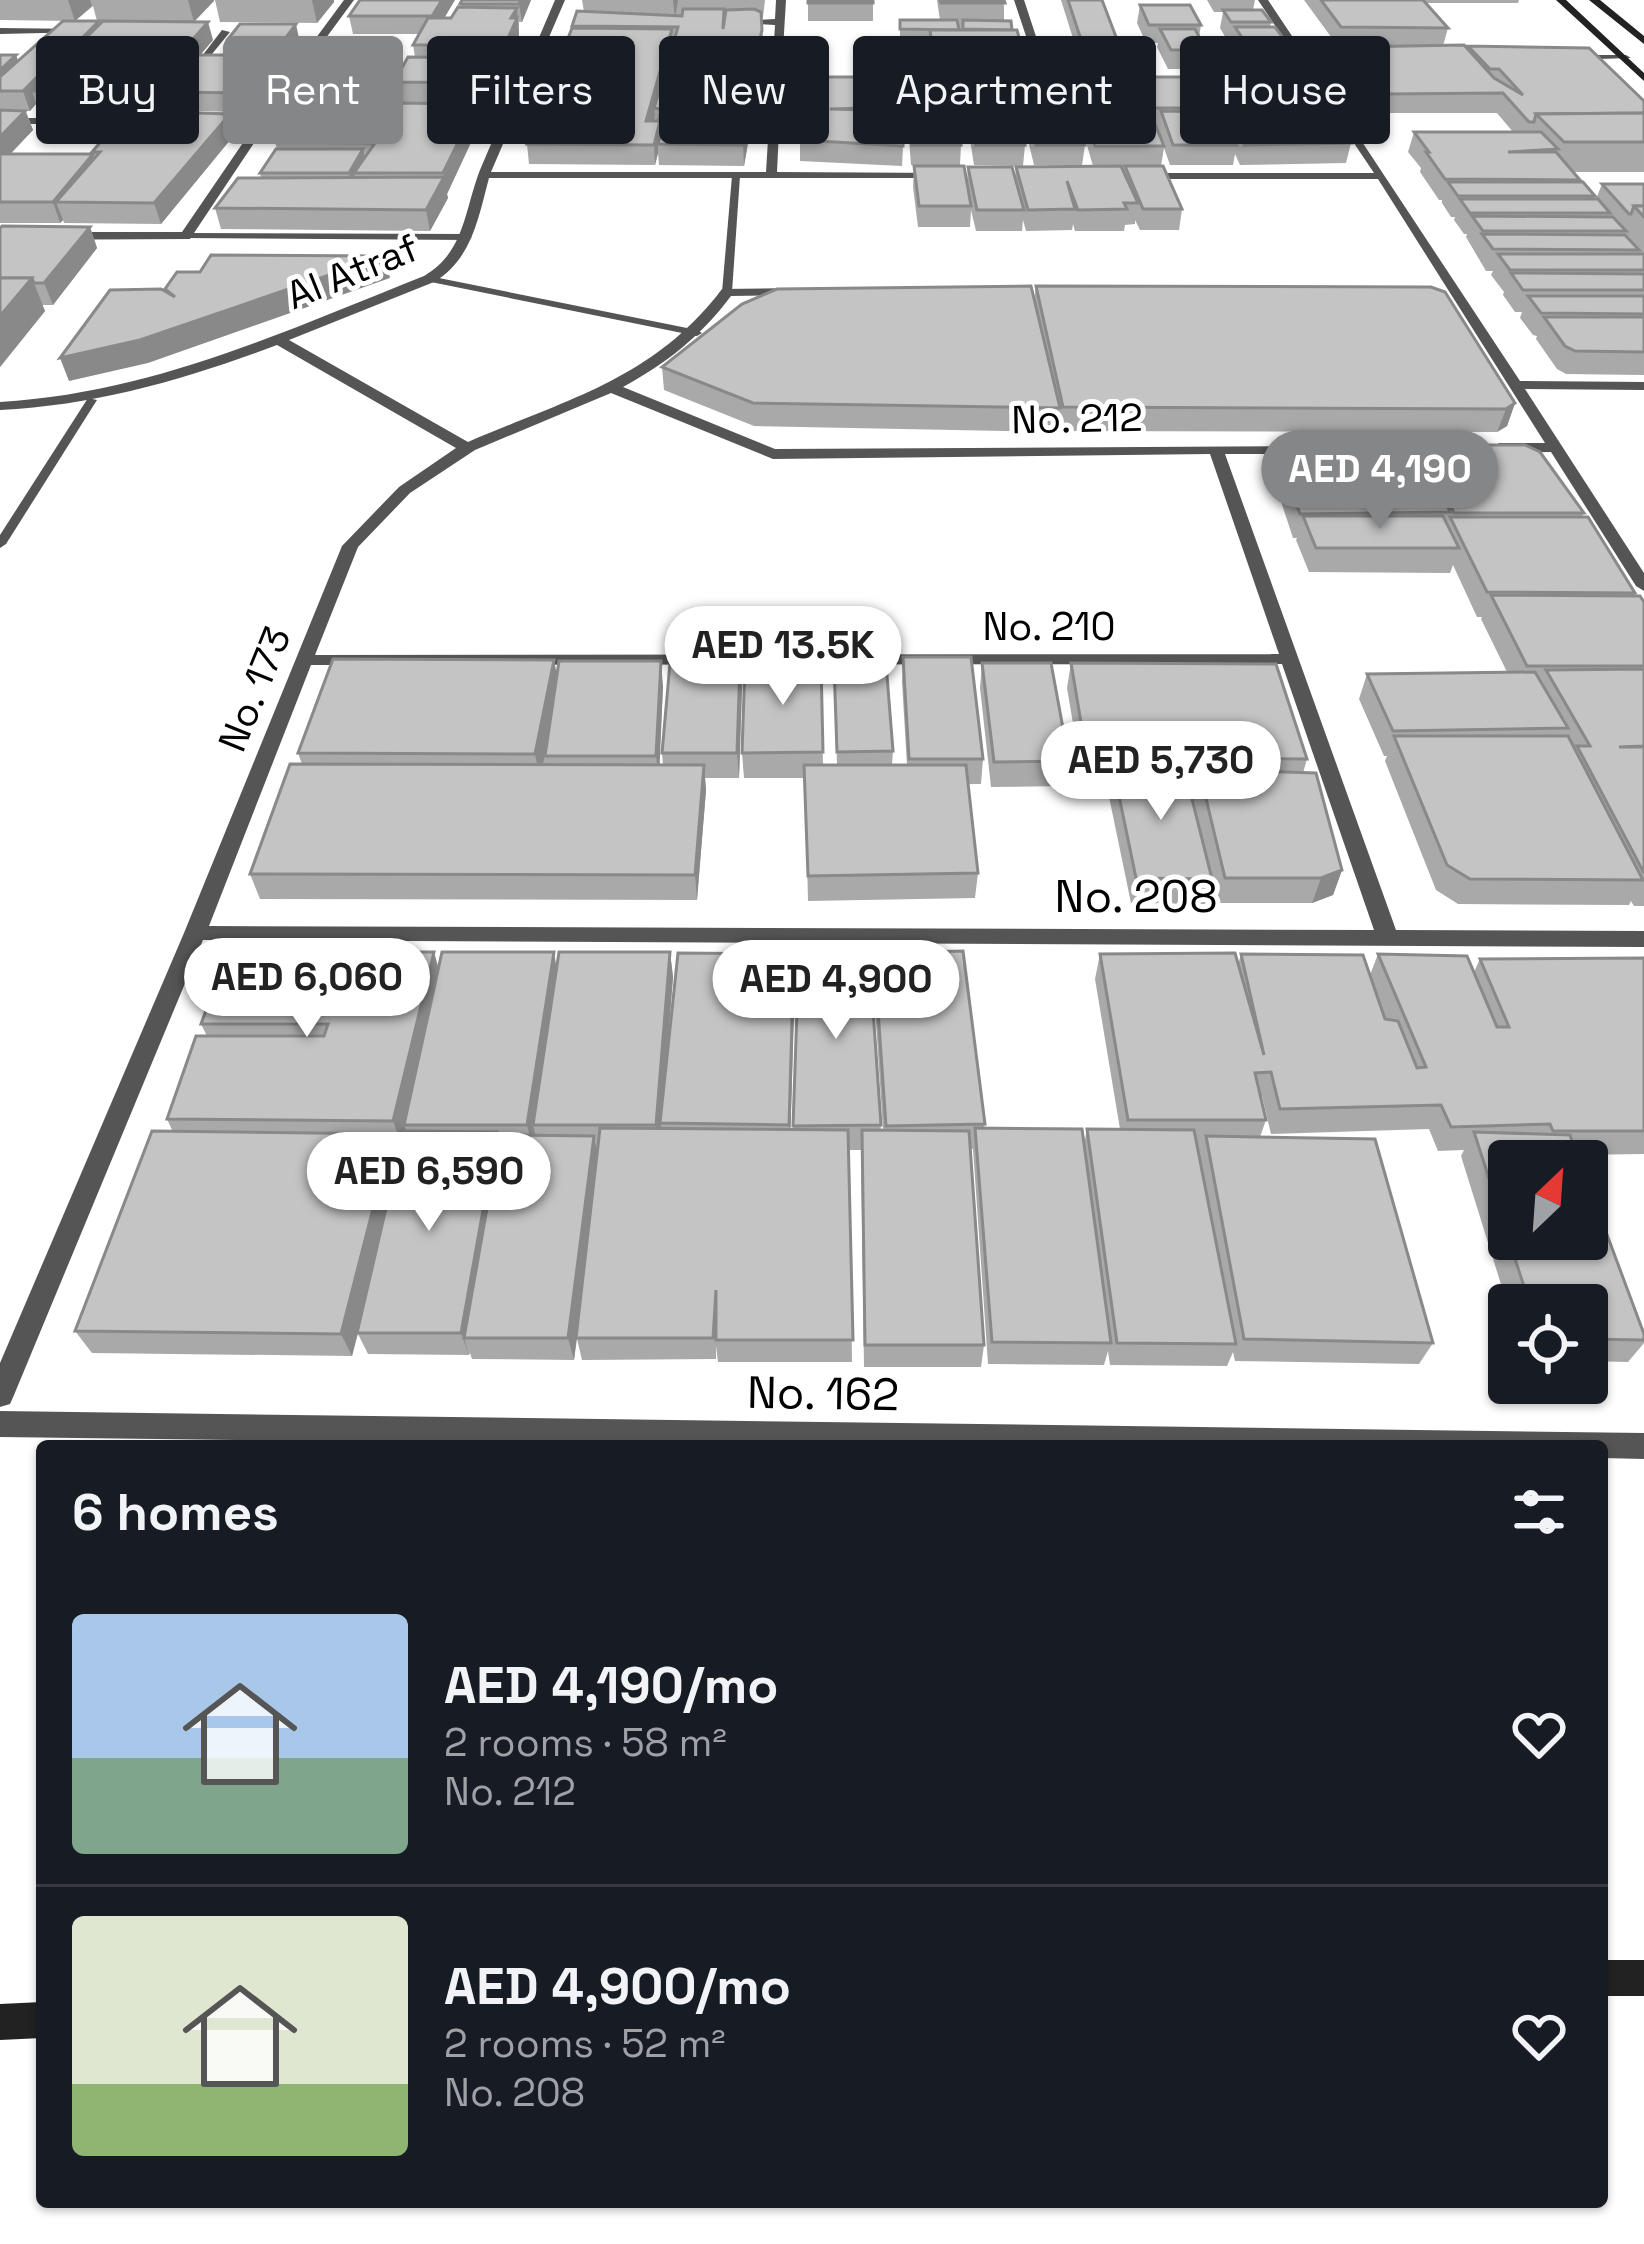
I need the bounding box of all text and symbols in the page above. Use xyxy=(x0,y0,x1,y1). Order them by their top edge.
chip: Buy xyxy=(36,36,199,144)
chip: Rent xyxy=(223,36,403,144)
chip: Filters xyxy=(427,36,635,144)
chip: New xyxy=(659,36,829,144)
chip: Apartment xyxy=(853,36,1156,144)
chip: House xyxy=(1180,36,1390,144)
street label: Al Atraf xyxy=(279,223,425,320)
street label: No. 212 xyxy=(1011,393,1143,444)
pin: AED 4,190 xyxy=(1243,430,1517,532)
text: AED 4,190 xyxy=(1288,444,1472,493)
street label: No. 210 xyxy=(982,602,1116,651)
pin: AED 13.5K xyxy=(646,606,920,708)
street label: No. 173 xyxy=(207,620,302,759)
text: AED 13.5K xyxy=(692,620,875,669)
pin: AED 5,730 xyxy=(1024,721,1298,823)
text: AED 5,730 xyxy=(1068,735,1254,784)
street label: No. 208 xyxy=(1055,868,1217,925)
pin: AED 6,060 xyxy=(170,938,444,1040)
pin: AED 4,900 xyxy=(699,940,973,1042)
text: AED 6,060 xyxy=(211,952,403,1001)
text: AED 4,900 xyxy=(739,954,933,1003)
pin: AED 6,590 xyxy=(292,1132,566,1234)
north arrow xyxy=(1488,1140,1608,1260)
map controls xyxy=(1488,1140,1608,1404)
text: AED 6,590 xyxy=(334,1146,524,1195)
button: locate xyxy=(1488,1284,1608,1404)
street label: No. 162 xyxy=(746,1364,900,1423)
icon: filters xyxy=(1506,1479,1572,1545)
text: 6 homes xyxy=(72,1480,279,1545)
text: AED 4,190/mo xyxy=(444,1653,778,1718)
icon: home xyxy=(168,1662,312,1806)
icon: heart xyxy=(1506,1701,1572,1767)
text: 2 rooms · 58 m² xyxy=(444,1718,727,1767)
text: No. 212 xyxy=(444,1767,576,1816)
text: AED 4,900/mo xyxy=(444,1954,791,2019)
icon: home xyxy=(168,1964,312,2108)
icon: heart xyxy=(1506,2003,1572,2069)
text: 2 rooms · 52 m² xyxy=(444,2019,726,2068)
text: No. 208 xyxy=(444,2068,585,2117)

